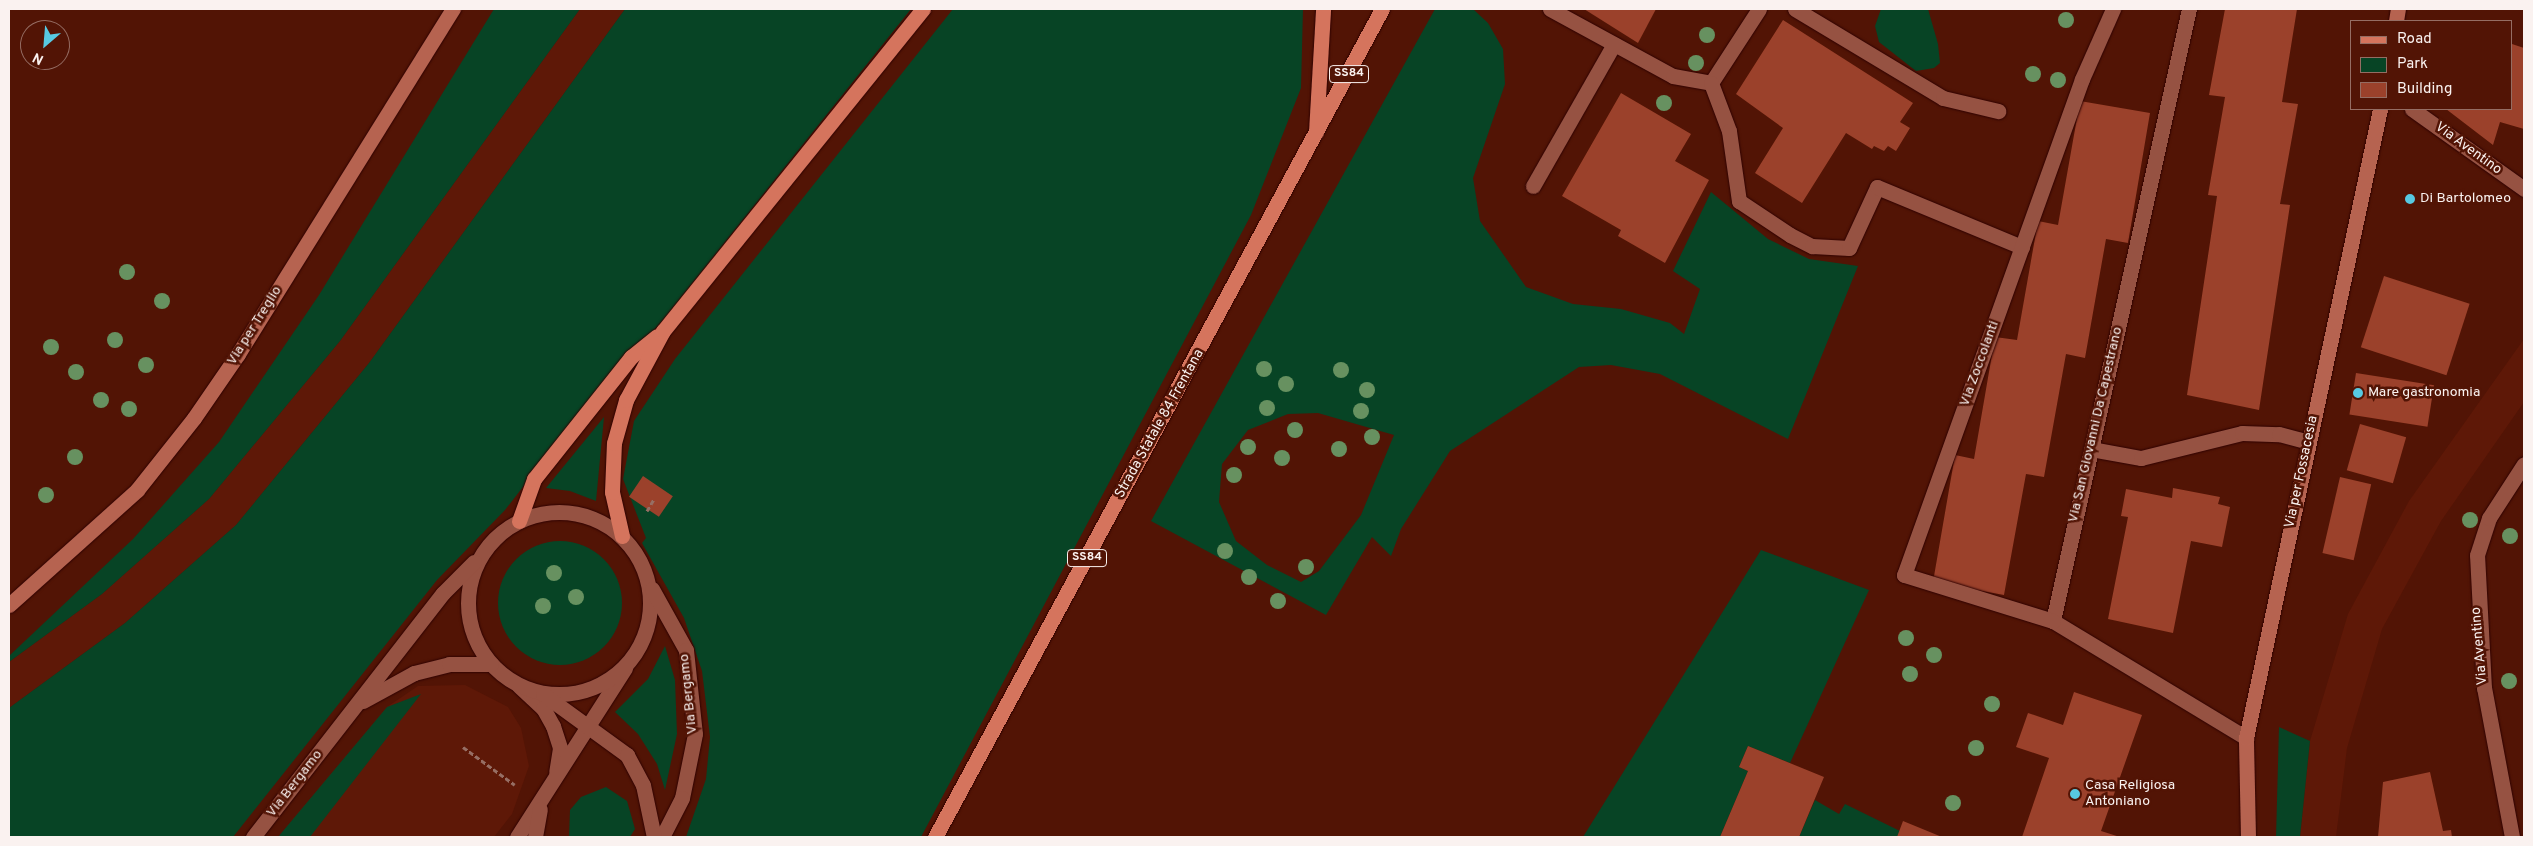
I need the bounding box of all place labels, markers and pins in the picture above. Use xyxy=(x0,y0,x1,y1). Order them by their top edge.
place label: Di Bartolomeo xyxy=(2420,191,2511,207)
marker: Di Bartolomeo xyxy=(2404,193,2416,205)
place label: Mare gastronomia xyxy=(2368,385,2480,401)
marker: Mare gastronomia xyxy=(2352,387,2364,399)
place label: Casa Religiosa Antoniano xyxy=(2085,778,2175,810)
marker: Casa Religiosa Antoniano xyxy=(2069,788,2081,800)

